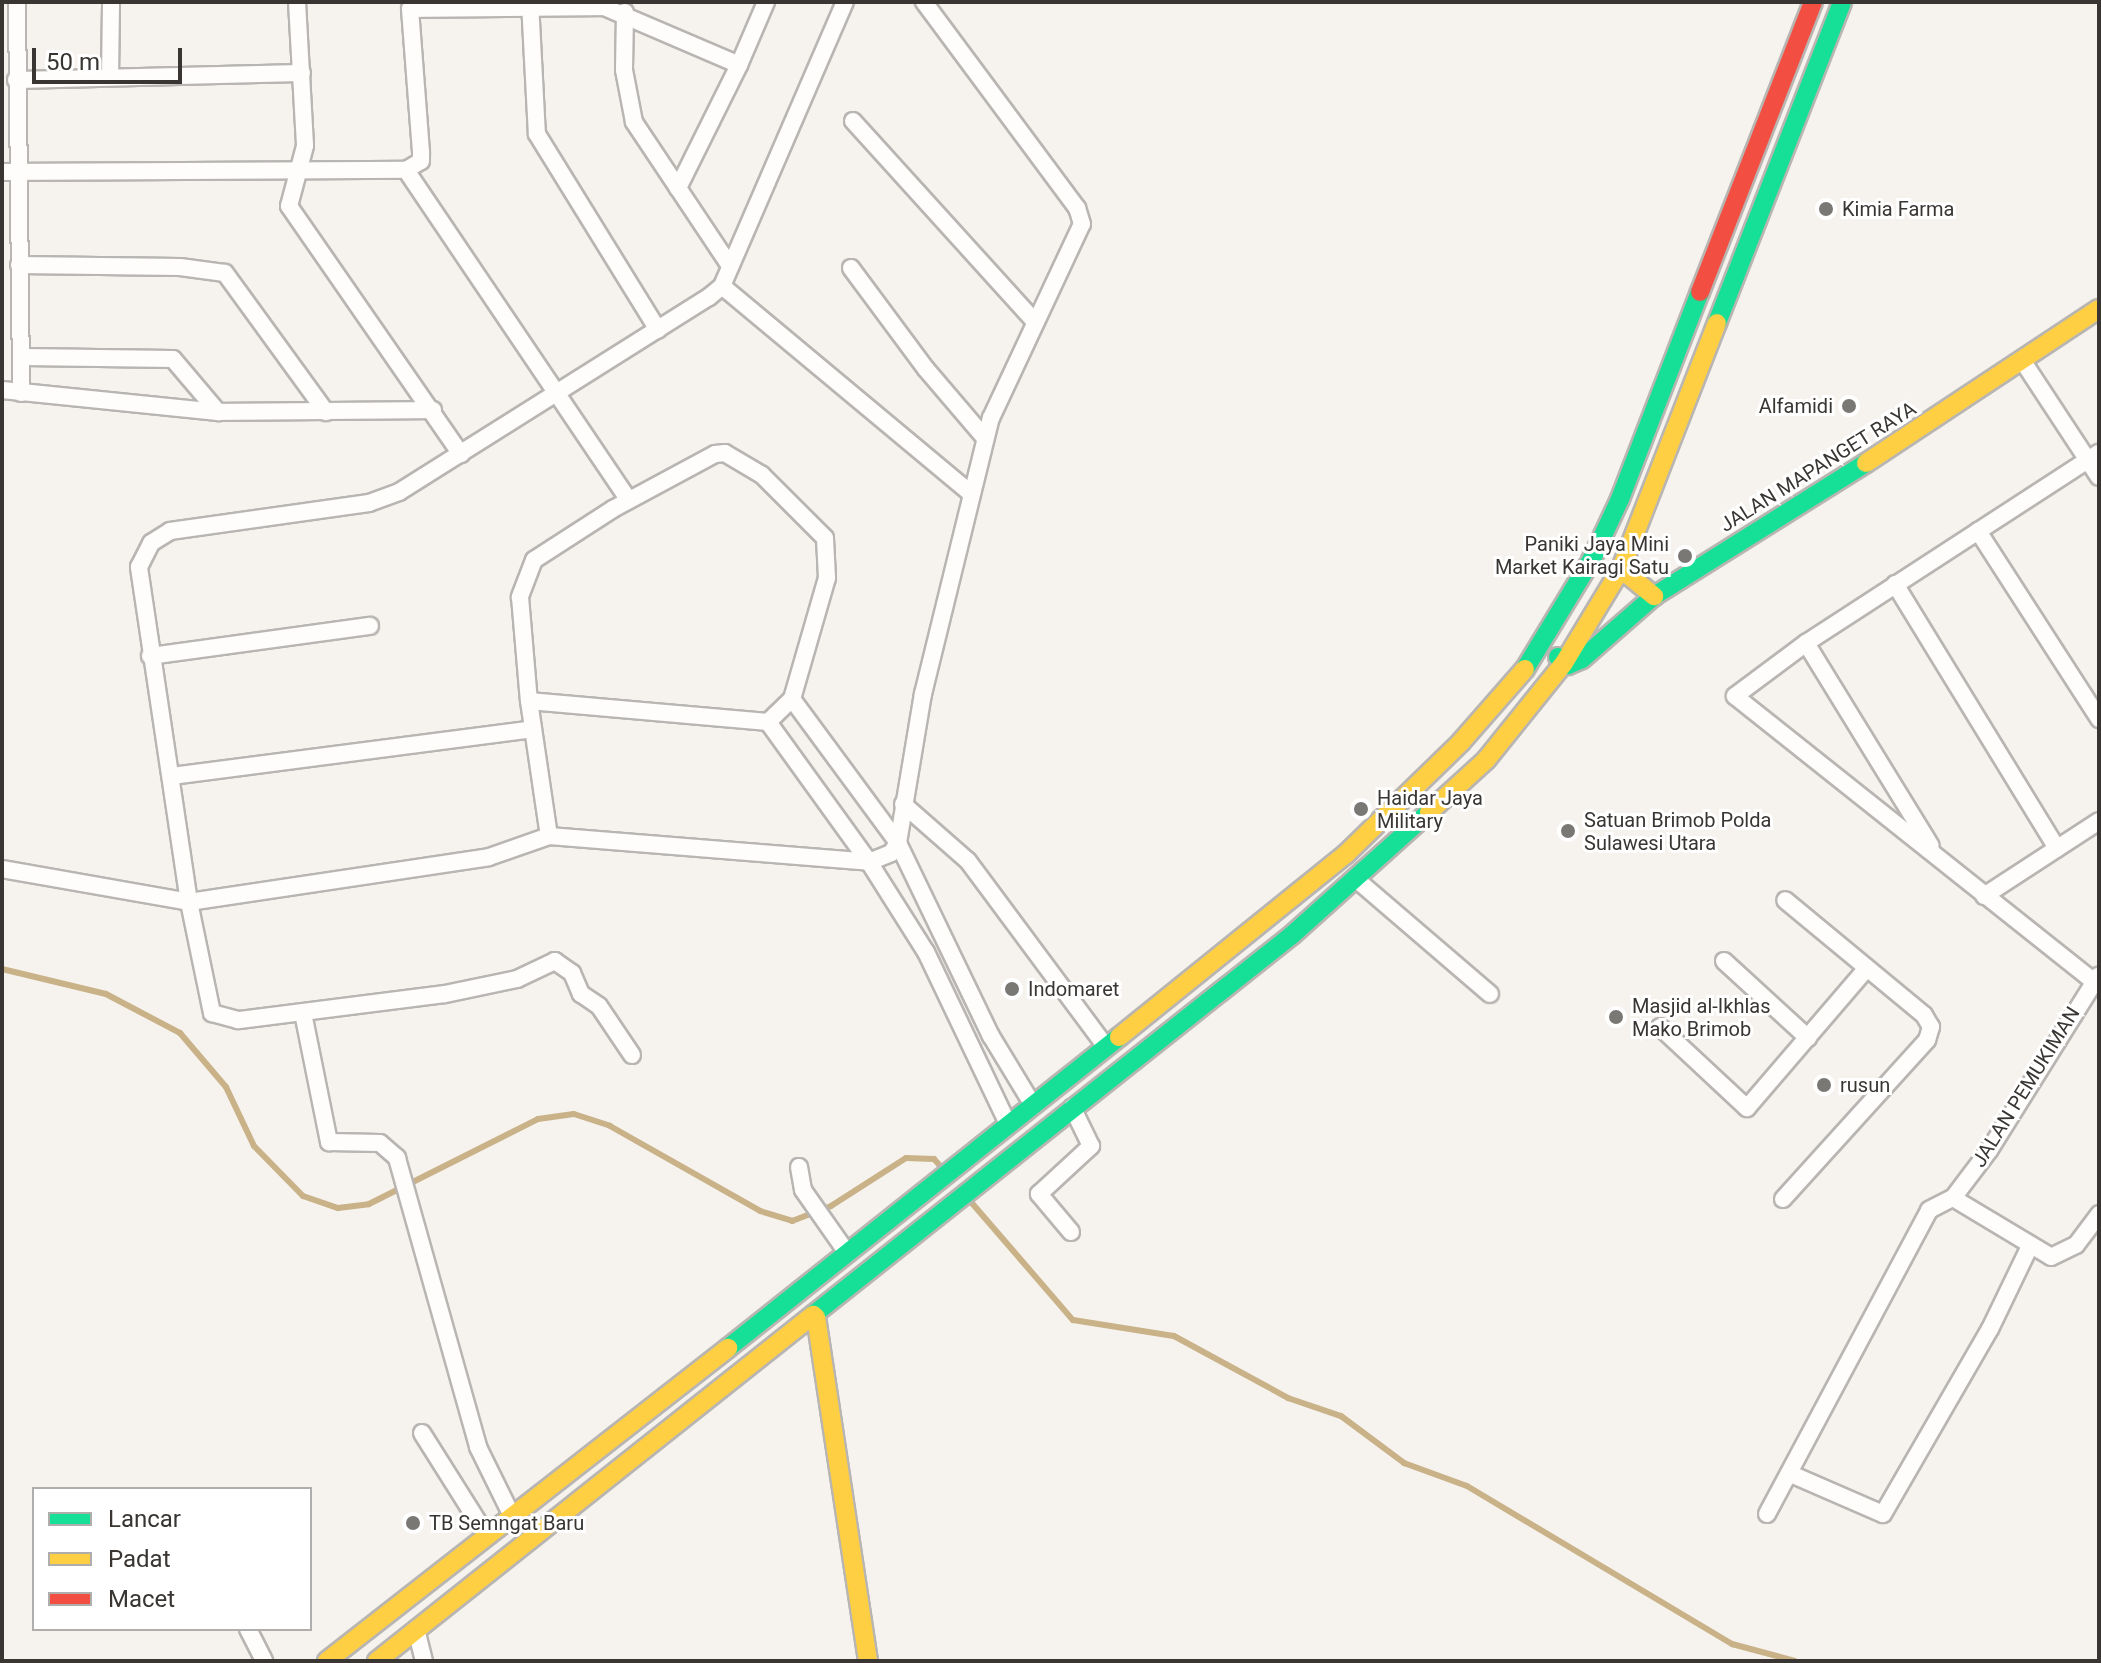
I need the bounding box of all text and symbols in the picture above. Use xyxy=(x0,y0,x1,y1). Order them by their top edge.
scale bar xyxy=(36,32,186,82)
text: 50 m xyxy=(46,48,100,76)
place label: Kimia Farma xyxy=(1842,197,1954,221)
marker: Kimia Farma xyxy=(1817,200,1835,218)
place label: Alfamidi xyxy=(1759,394,1833,418)
street label: JALAN MAPANGET RAYA xyxy=(1715,397,1921,537)
marker: Alfamidi xyxy=(1840,397,1858,415)
place label: Paniki Jaya Mini Market Kairagi Satu xyxy=(1495,532,1669,579)
marker: Paniki Jaya Mini Market Kairagi Satu xyxy=(1676,547,1694,565)
place label: Haidar Jaya Military xyxy=(1377,786,1483,833)
marker: Haidar Jaya Military xyxy=(1352,800,1370,818)
place label: Satuan Brimob Polda Sulawesi Utara xyxy=(1584,808,1771,855)
marker: Satuan Brimob Polda Sulawesi Utara xyxy=(1559,822,1577,840)
place label: Indomaret xyxy=(1028,977,1119,1001)
marker: Indomaret xyxy=(1003,980,1021,998)
place label: Masjid al-Ikhlas Mako Brimob xyxy=(1632,994,1770,1041)
street label: JALAN PEMUKIMAN xyxy=(1967,1002,2085,1172)
marker: Masjid al-Ikhlas Mako Brimob xyxy=(1607,1008,1625,1026)
place label: rusun xyxy=(1840,1073,1890,1097)
marker: rusun xyxy=(1815,1076,1833,1094)
legend xyxy=(32,1487,312,1631)
text: Lancar xyxy=(108,1505,181,1533)
place label: TB Semngat Baru xyxy=(429,1511,584,1535)
marker: TB Semngat Baru xyxy=(404,1514,422,1532)
text: Padat xyxy=(108,1545,171,1573)
text: Macet xyxy=(108,1585,175,1613)

